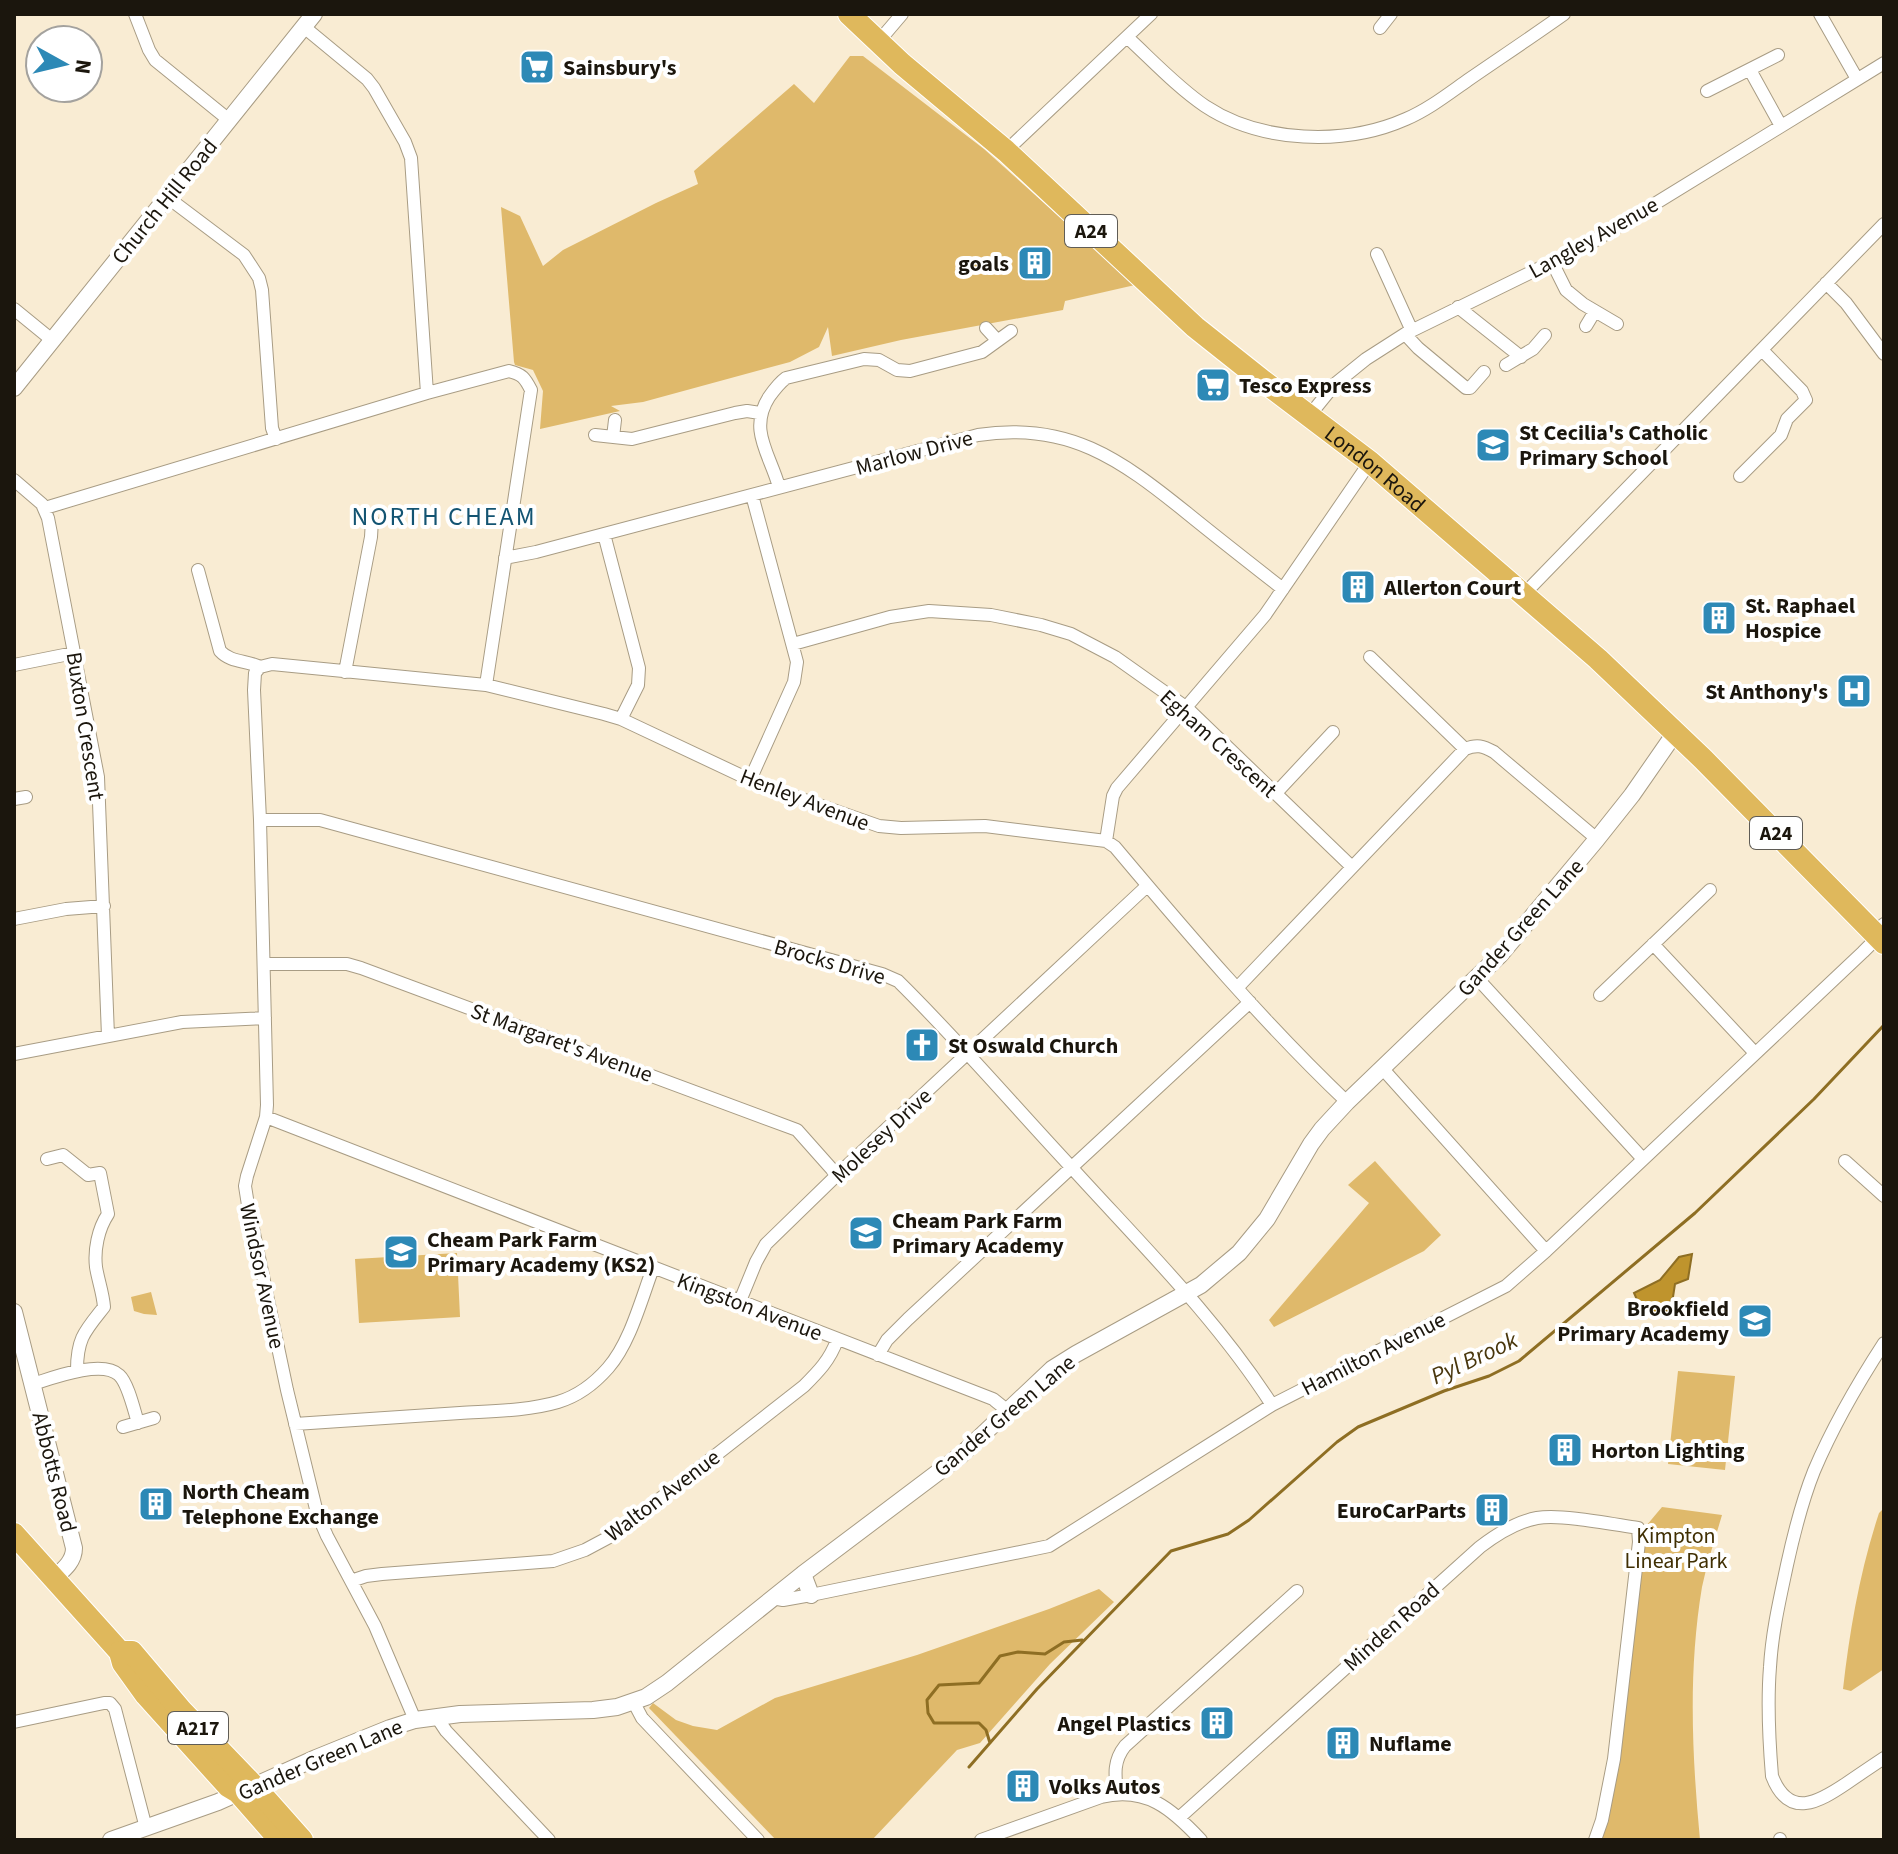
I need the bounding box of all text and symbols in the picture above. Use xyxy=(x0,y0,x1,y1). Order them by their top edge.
north arrow xyxy=(24,24,104,104)
supermarket icon: Sainsbury's xyxy=(518,48,556,86)
place label: Sainsbury's xyxy=(563,52,677,84)
text: N xyxy=(66,57,100,76)
street label: Church Hill Road xyxy=(104,132,225,271)
street label: Langley Avenue xyxy=(1523,189,1664,287)
road number: A24 xyxy=(1065,215,1117,247)
building icon: goals xyxy=(1016,244,1054,282)
place label: goals xyxy=(958,248,1009,280)
supermarket icon: Tesco Express xyxy=(1194,366,1232,404)
place label: Tesco Express xyxy=(1239,370,1372,402)
place label: St Cecilia's Catholic Primary School xyxy=(1519,417,1708,474)
street label: London Road xyxy=(1318,418,1432,520)
street label: Marlow Drive xyxy=(852,422,976,484)
school or university icon: St Cecilia's Catholic Primary School xyxy=(1474,426,1512,464)
district label: NORTH CHEAM xyxy=(351,498,537,535)
building icon: Allerton Court xyxy=(1339,568,1377,606)
place label: Allerton Court xyxy=(1383,572,1522,604)
place label: St. Raphael Hospice xyxy=(1745,590,1856,647)
building icon: St. Raphael Hospice xyxy=(1700,599,1738,637)
street label: Buxton Crescent xyxy=(57,650,113,803)
hospital icon: St Anthony's xyxy=(1835,672,1873,710)
place label: St Anthony's xyxy=(1705,676,1828,708)
street label: Egham Crescent xyxy=(1152,682,1285,806)
street label: Henley Avenue xyxy=(735,761,874,839)
road number: A24 xyxy=(1750,817,1802,849)
street label: Gander Green Lane xyxy=(1450,852,1592,1004)
street label: Brocks Drive xyxy=(770,931,889,993)
street label: St Margaret's Avenue xyxy=(466,995,657,1091)
church icon: St Oswald Church xyxy=(903,1026,941,1064)
place label: St Oswald Church xyxy=(948,1030,1118,1062)
street label: Molesey Drive xyxy=(824,1081,939,1191)
street label: Windsor Avenue xyxy=(231,1201,293,1352)
place label: Cheam Park Farm Primary Academy xyxy=(892,1205,1064,1262)
school or university icon: Cheam Park Farm Primary Academy xyxy=(847,1214,885,1252)
place label: Cheam Park Farm Primary Academy (KS2) xyxy=(427,1224,655,1281)
school or university icon: Cheam Park Farm Primary Academy (KS2) xyxy=(382,1233,420,1271)
street label: Kingston Avenue xyxy=(672,1265,827,1349)
place label: Brookfield Primary Academy xyxy=(1557,1293,1730,1350)
school or university icon: Brookfield Primary Academy xyxy=(1736,1302,1774,1340)
street label: Hamilton Avenue xyxy=(1296,1304,1451,1404)
water label: Pyl Brook xyxy=(1425,1323,1524,1394)
street label: Gander Green Lane xyxy=(927,1347,1082,1485)
street label: Abbotts Road xyxy=(24,1409,84,1536)
building icon: Horton Lighting xyxy=(1546,1431,1584,1469)
place label: Horton Lighting xyxy=(1591,1435,1745,1467)
street label: Walton Avenue xyxy=(598,1442,727,1550)
place label: North Cheam Telephone Exchange xyxy=(182,1476,379,1533)
building icon: North Cheam Telephone Exchange xyxy=(137,1485,175,1523)
building icon: EuroCarParts xyxy=(1473,1491,1511,1529)
place label: EuroCarParts xyxy=(1337,1495,1466,1527)
park label: Kimpton Linear Park xyxy=(1625,1520,1728,1577)
street label: Minden Road xyxy=(1336,1575,1447,1679)
building icon: Angel Plastics xyxy=(1198,1704,1236,1742)
place label: Angel Plastics xyxy=(1057,1708,1191,1740)
street label: Gander Green Lane xyxy=(233,1711,408,1809)
road number: A217 xyxy=(168,1712,228,1744)
building icon: Nuflame xyxy=(1324,1724,1362,1762)
place label: Nuflame xyxy=(1369,1728,1452,1760)
building icon: Volks Autos xyxy=(1004,1767,1042,1805)
place label: Volks Autos xyxy=(1048,1771,1161,1803)

